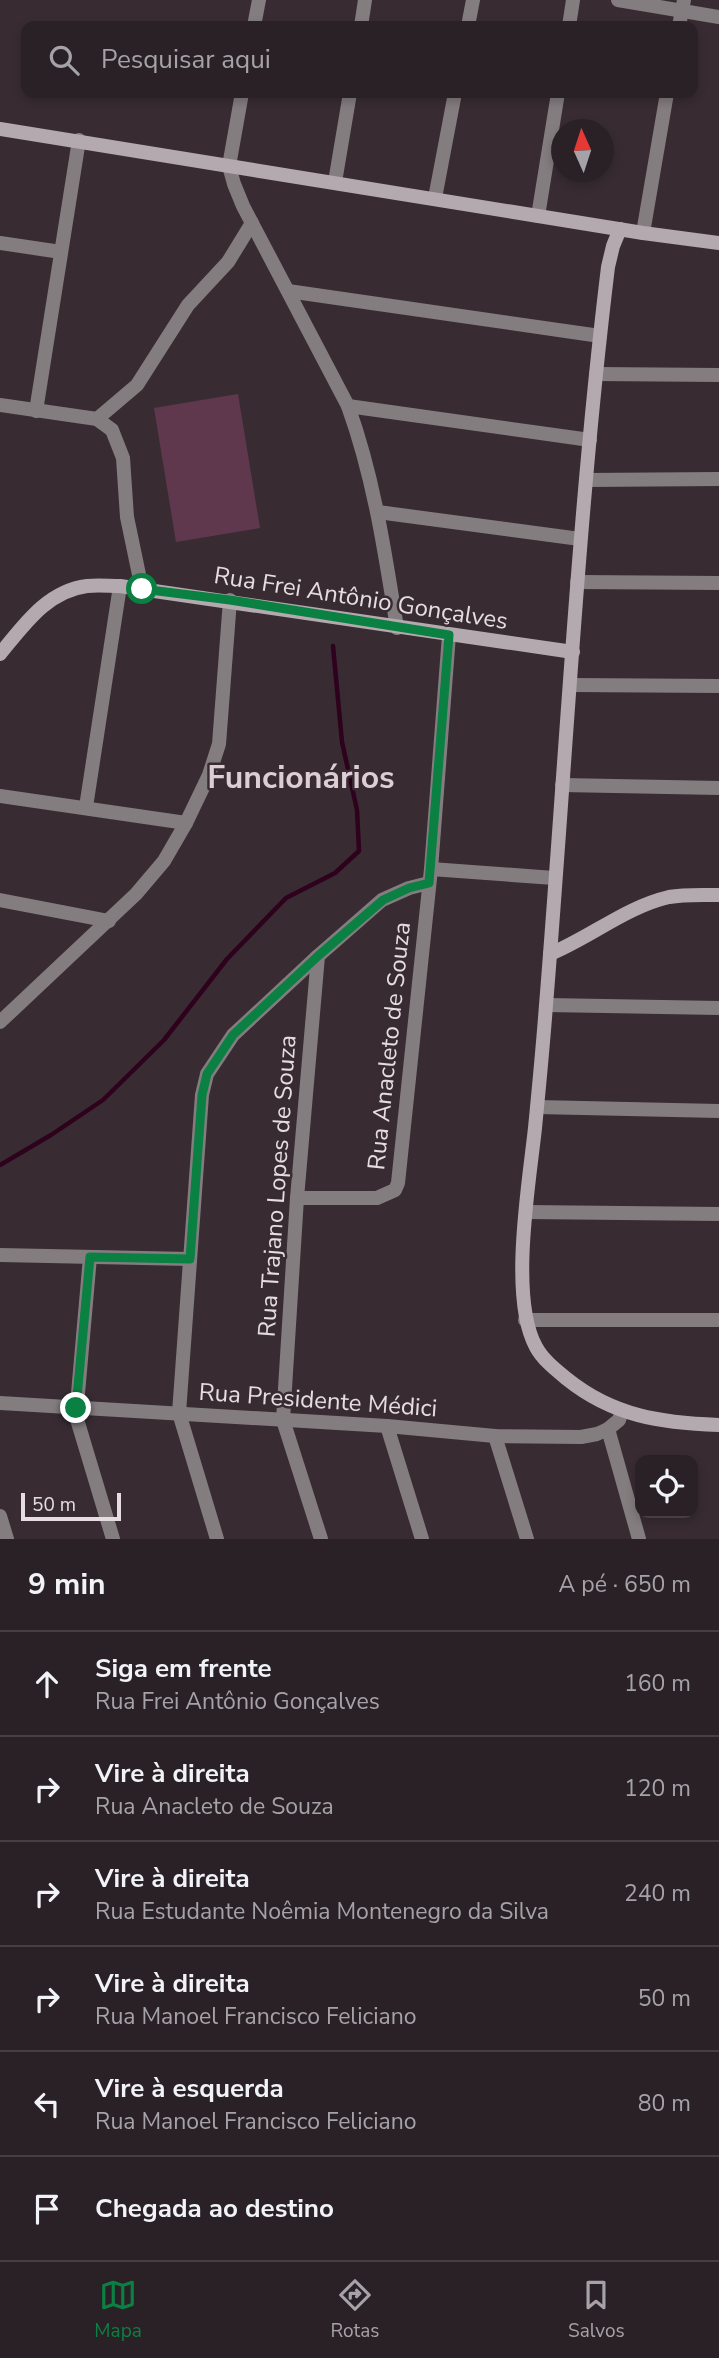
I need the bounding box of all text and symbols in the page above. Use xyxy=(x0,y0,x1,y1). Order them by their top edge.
search box xyxy=(21,21,698,98)
icon: search xyxy=(45,41,83,79)
text: Pesquisar aqui xyxy=(101,42,271,77)
north arrow xyxy=(551,119,614,182)
street label: Rua Frei Antônio Gonçalves xyxy=(212,559,510,637)
route start xyxy=(126,573,157,604)
district label: Funcionários xyxy=(207,756,395,799)
street label: Rua Anacleto de Souza xyxy=(360,920,418,1172)
street label: Rua Trajano Lopes de Souza xyxy=(250,1034,304,1338)
street label: Rua Presidente Médici xyxy=(198,1376,438,1424)
route end xyxy=(60,1392,91,1423)
map controls xyxy=(635,1455,698,1518)
button: locate xyxy=(635,1455,698,1518)
scale bar xyxy=(21,1490,121,1522)
text: 50 m xyxy=(32,1492,76,1518)
text: 9 min xyxy=(28,1564,106,1605)
text: A pé · 650 m xyxy=(559,1569,691,1600)
text: Siga em frente xyxy=(95,1651,272,1686)
icon: ahead xyxy=(28,1665,66,1703)
text: 160 m xyxy=(624,1668,691,1699)
text: Rua Frei Antônio Gonçalves xyxy=(95,1686,380,1717)
text: Vire à direita xyxy=(95,1756,250,1791)
icon: right xyxy=(28,1770,66,1808)
text: 120 m xyxy=(624,1773,691,1804)
text: Rua Anacleto de Souza xyxy=(95,1791,334,1822)
text: Vire à direita xyxy=(95,1861,250,1896)
icon: right xyxy=(28,1875,66,1913)
text: 240 m xyxy=(624,1878,691,1909)
text: Rua Estudante Noêmia Montenegro da Silva xyxy=(95,1896,549,1927)
text: Vire à direita xyxy=(95,1966,250,2001)
icon: right xyxy=(28,1980,66,2018)
text: 50 m xyxy=(638,1983,691,2014)
text: Rua Manoel Francisco Feliciano xyxy=(95,2001,417,2032)
text: Vire à esquerda xyxy=(95,2071,284,2106)
icon: left xyxy=(28,2085,66,2123)
text: 80 m xyxy=(638,2088,691,2119)
text: Rua Manoel Francisco Feliciano xyxy=(95,2106,417,2137)
icon: arrive xyxy=(28,2190,66,2228)
text: Chegada ao destino xyxy=(95,2191,334,2226)
tab: Mapa xyxy=(94,2276,142,2344)
tab: Rotas xyxy=(331,2276,379,2344)
tab: Salvos xyxy=(568,2276,625,2344)

